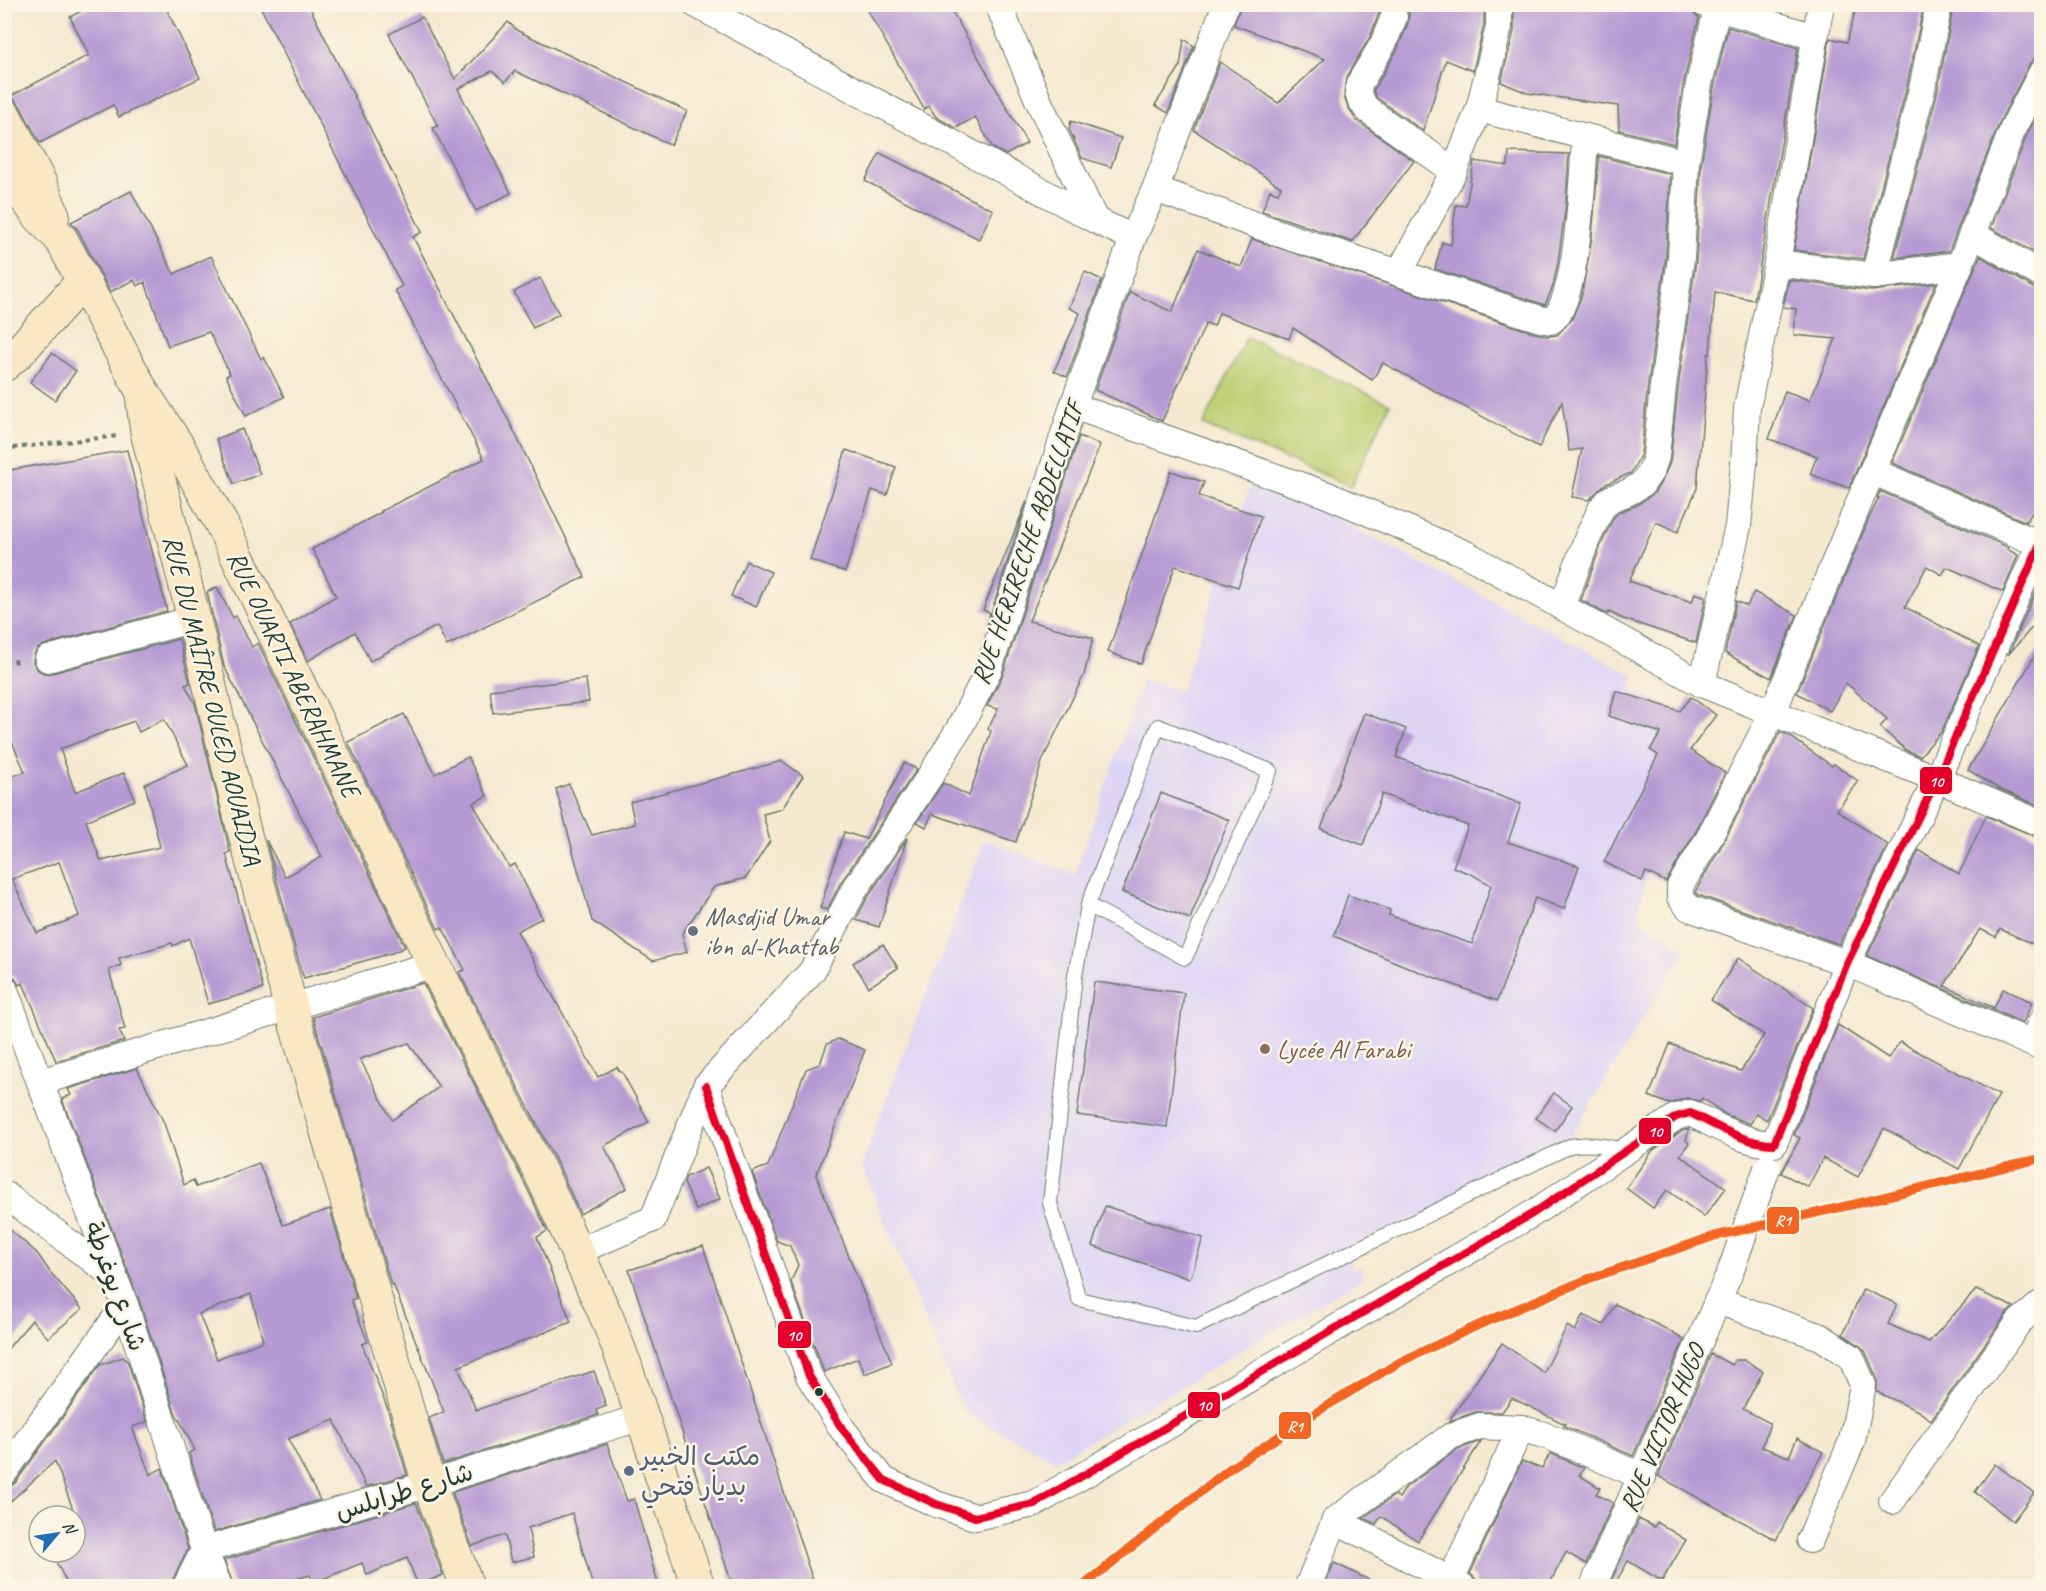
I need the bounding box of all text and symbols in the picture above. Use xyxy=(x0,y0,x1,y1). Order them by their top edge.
street label: RUE HERIRECHE ABDELLATIF xyxy=(964,394,1093,689)
street label: RUE DU MAÎTRE OULED AOUAIDIA xyxy=(156,532,270,869)
street label: RUE OUARTI ABERAHMANE xyxy=(220,546,369,806)
line badge: 10 xyxy=(1919,766,1953,795)
text: 10 xyxy=(1929,772,1945,792)
place label: Masdjid Umar ibn al-Khattab xyxy=(705,900,840,963)
marker: Masdjid Umar ibn al-Khattab xyxy=(686,924,700,938)
place label: Lycée Al Farabi xyxy=(1277,1033,1413,1066)
marker: Lycée Al Farabi xyxy=(1258,1042,1272,1056)
line badge: 10 xyxy=(1638,1117,1672,1145)
text: 10 xyxy=(1648,1122,1664,1142)
line badge: R1 xyxy=(1766,1206,1800,1235)
text: R1 xyxy=(1775,1211,1793,1231)
street label: شارع يوغرطة xyxy=(76,1217,154,1356)
line badge: 10 xyxy=(777,1320,812,1349)
text: 10 xyxy=(787,1326,803,1346)
street label: RUE VICTOR HUGO xyxy=(1612,1337,1714,1517)
unlabelled marker xyxy=(813,1386,825,1398)
line badge: 10 xyxy=(1187,1391,1221,1419)
text: 10 xyxy=(1197,1396,1213,1416)
line badge: R1 xyxy=(1278,1411,1312,1440)
text: R1 xyxy=(1287,1417,1305,1437)
place label: مكتب الخبير بديار فتحي xyxy=(639,1440,760,1509)
street label: شارع طرابلس xyxy=(331,1455,477,1529)
marker: مكتب الخبير بديار فتحي xyxy=(622,1464,636,1478)
north arrow xyxy=(27,1504,87,1564)
text: N xyxy=(58,1518,82,1539)

